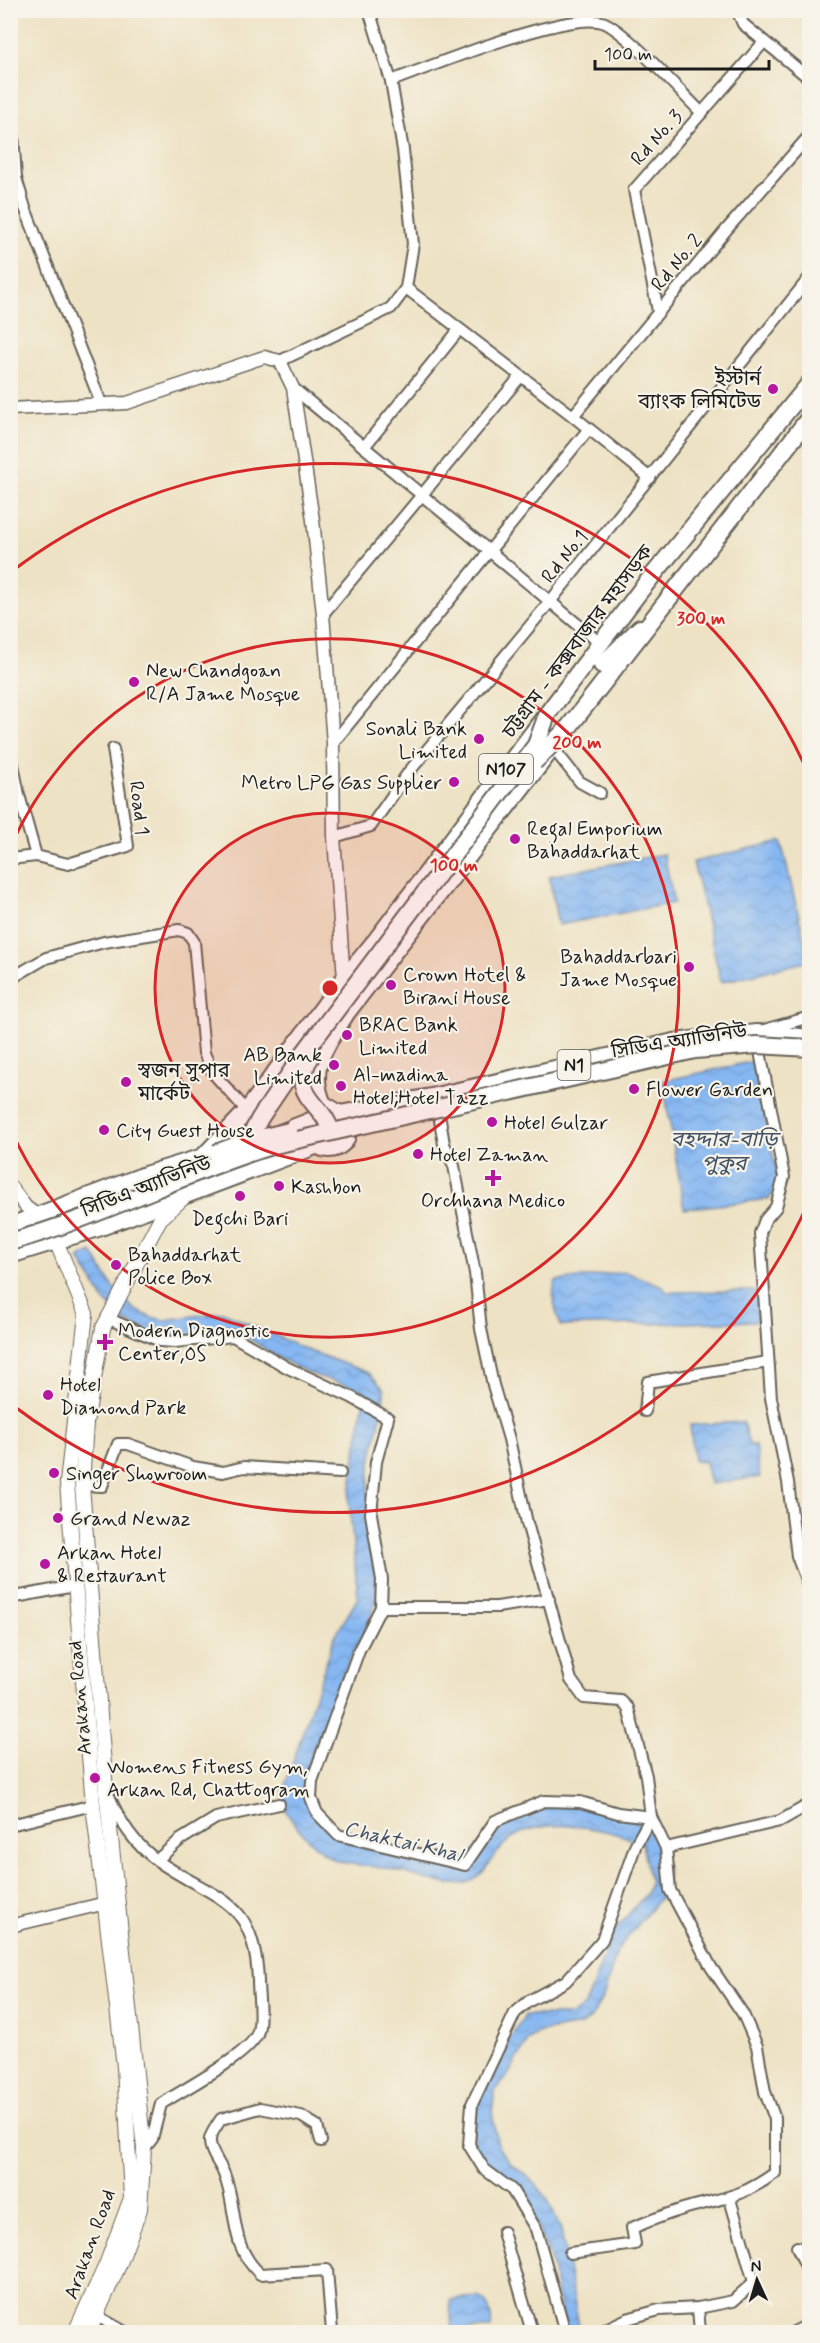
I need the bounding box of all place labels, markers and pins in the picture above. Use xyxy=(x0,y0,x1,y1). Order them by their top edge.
place label: ইস্টার্ন ব্যাংক লিমিটেড xyxy=(637,365,762,416)
marker: ইস্টার্ন ব্যাংক লিমিটেড xyxy=(766,382,780,396)
place label: New Chandgoan R/A Jame Mosque xyxy=(146,658,300,708)
marker: New Chandgoan R/A Jame Mosque xyxy=(127,675,141,689)
place label: Sonali Bank Limited xyxy=(366,716,467,766)
marker: Sonali Bank Limited xyxy=(472,732,486,746)
place label: Metro LPG Gas Supplier xyxy=(241,770,442,797)
marker: Metro LPG Gas Supplier xyxy=(447,775,461,789)
place label: Regal Emporium Bahaddarhat xyxy=(527,816,663,866)
marker: Regal Emporium Bahaddarhat xyxy=(508,832,522,846)
place label: Bahaddarbari Jame Mosque xyxy=(559,944,677,994)
marker: Bahaddarbari Jame Mosque xyxy=(682,960,696,974)
place label: Crown Hotel & Birani House xyxy=(403,962,526,1012)
centre of rings xyxy=(320,978,340,998)
marker: Crown Hotel & Birani House xyxy=(384,978,398,992)
place label: BRAC Bank Limited xyxy=(359,1012,458,1062)
marker: BRAC Bank Limited xyxy=(340,1028,354,1042)
place label: AB Bank Limited xyxy=(243,1042,322,1092)
place label: স্বজন সুপার মার্কেট xyxy=(137,1058,231,1108)
marker: AB Bank Limited xyxy=(327,1058,341,1072)
place label: Al-madina Hotel;Hotel Tazz xyxy=(353,1062,489,1112)
marker: স্বজন সুপার মার্কেট xyxy=(119,1075,133,1089)
place label: Flower Garden xyxy=(646,1077,773,1104)
marker: Al-madina Hotel;Hotel Tazz xyxy=(334,1079,348,1093)
marker: Flower Garden xyxy=(627,1082,641,1096)
place label: Hotel Gulzar xyxy=(504,1110,608,1137)
marker: Hotel Gulzar xyxy=(485,1115,499,1129)
place label: City Guest House xyxy=(116,1118,255,1145)
marker: City Guest House xyxy=(97,1123,111,1137)
place label: Hotel Zaman xyxy=(430,1142,549,1169)
marker: Hotel Zaman xyxy=(411,1147,425,1161)
marker: Orchhana Medico xyxy=(486,1171,500,1185)
place label: Kashbon xyxy=(291,1174,362,1201)
marker: Kashbon xyxy=(272,1179,286,1193)
place label: Orchhana Medico xyxy=(421,1188,565,1215)
marker: Degchi Bari xyxy=(233,1189,247,1203)
place label: Degchi Bari xyxy=(192,1206,288,1235)
place label: Bahaddarhat Police Box xyxy=(128,1242,242,1292)
marker: Bahaddarhat Police Box xyxy=(109,1258,123,1272)
place label: Modern Diagnostic Center,OS xyxy=(118,1318,270,1368)
marker: Modern Diagnostic Center,OS xyxy=(96,1333,114,1351)
place label: Hotel Diamond Park xyxy=(60,1372,186,1422)
marker: Hotel Diamond Park xyxy=(41,1388,55,1402)
place label: Singer Showroom xyxy=(66,1461,207,1489)
marker: Singer Showroom xyxy=(47,1466,61,1480)
place label: Grand Newaz xyxy=(70,1506,191,1533)
marker: Grand Newaz xyxy=(51,1511,65,1525)
place label: Arkan Hotel & Restaurant xyxy=(57,1540,167,1590)
marker: Arkan Hotel & Restaurant xyxy=(38,1557,52,1571)
place label: Womens Fitness Gym, Arkan Rd, Chattogram xyxy=(107,1754,310,1804)
marker: Womens Fitness Gym, Arkan Rd, Chattogram xyxy=(88,1771,102,1785)

